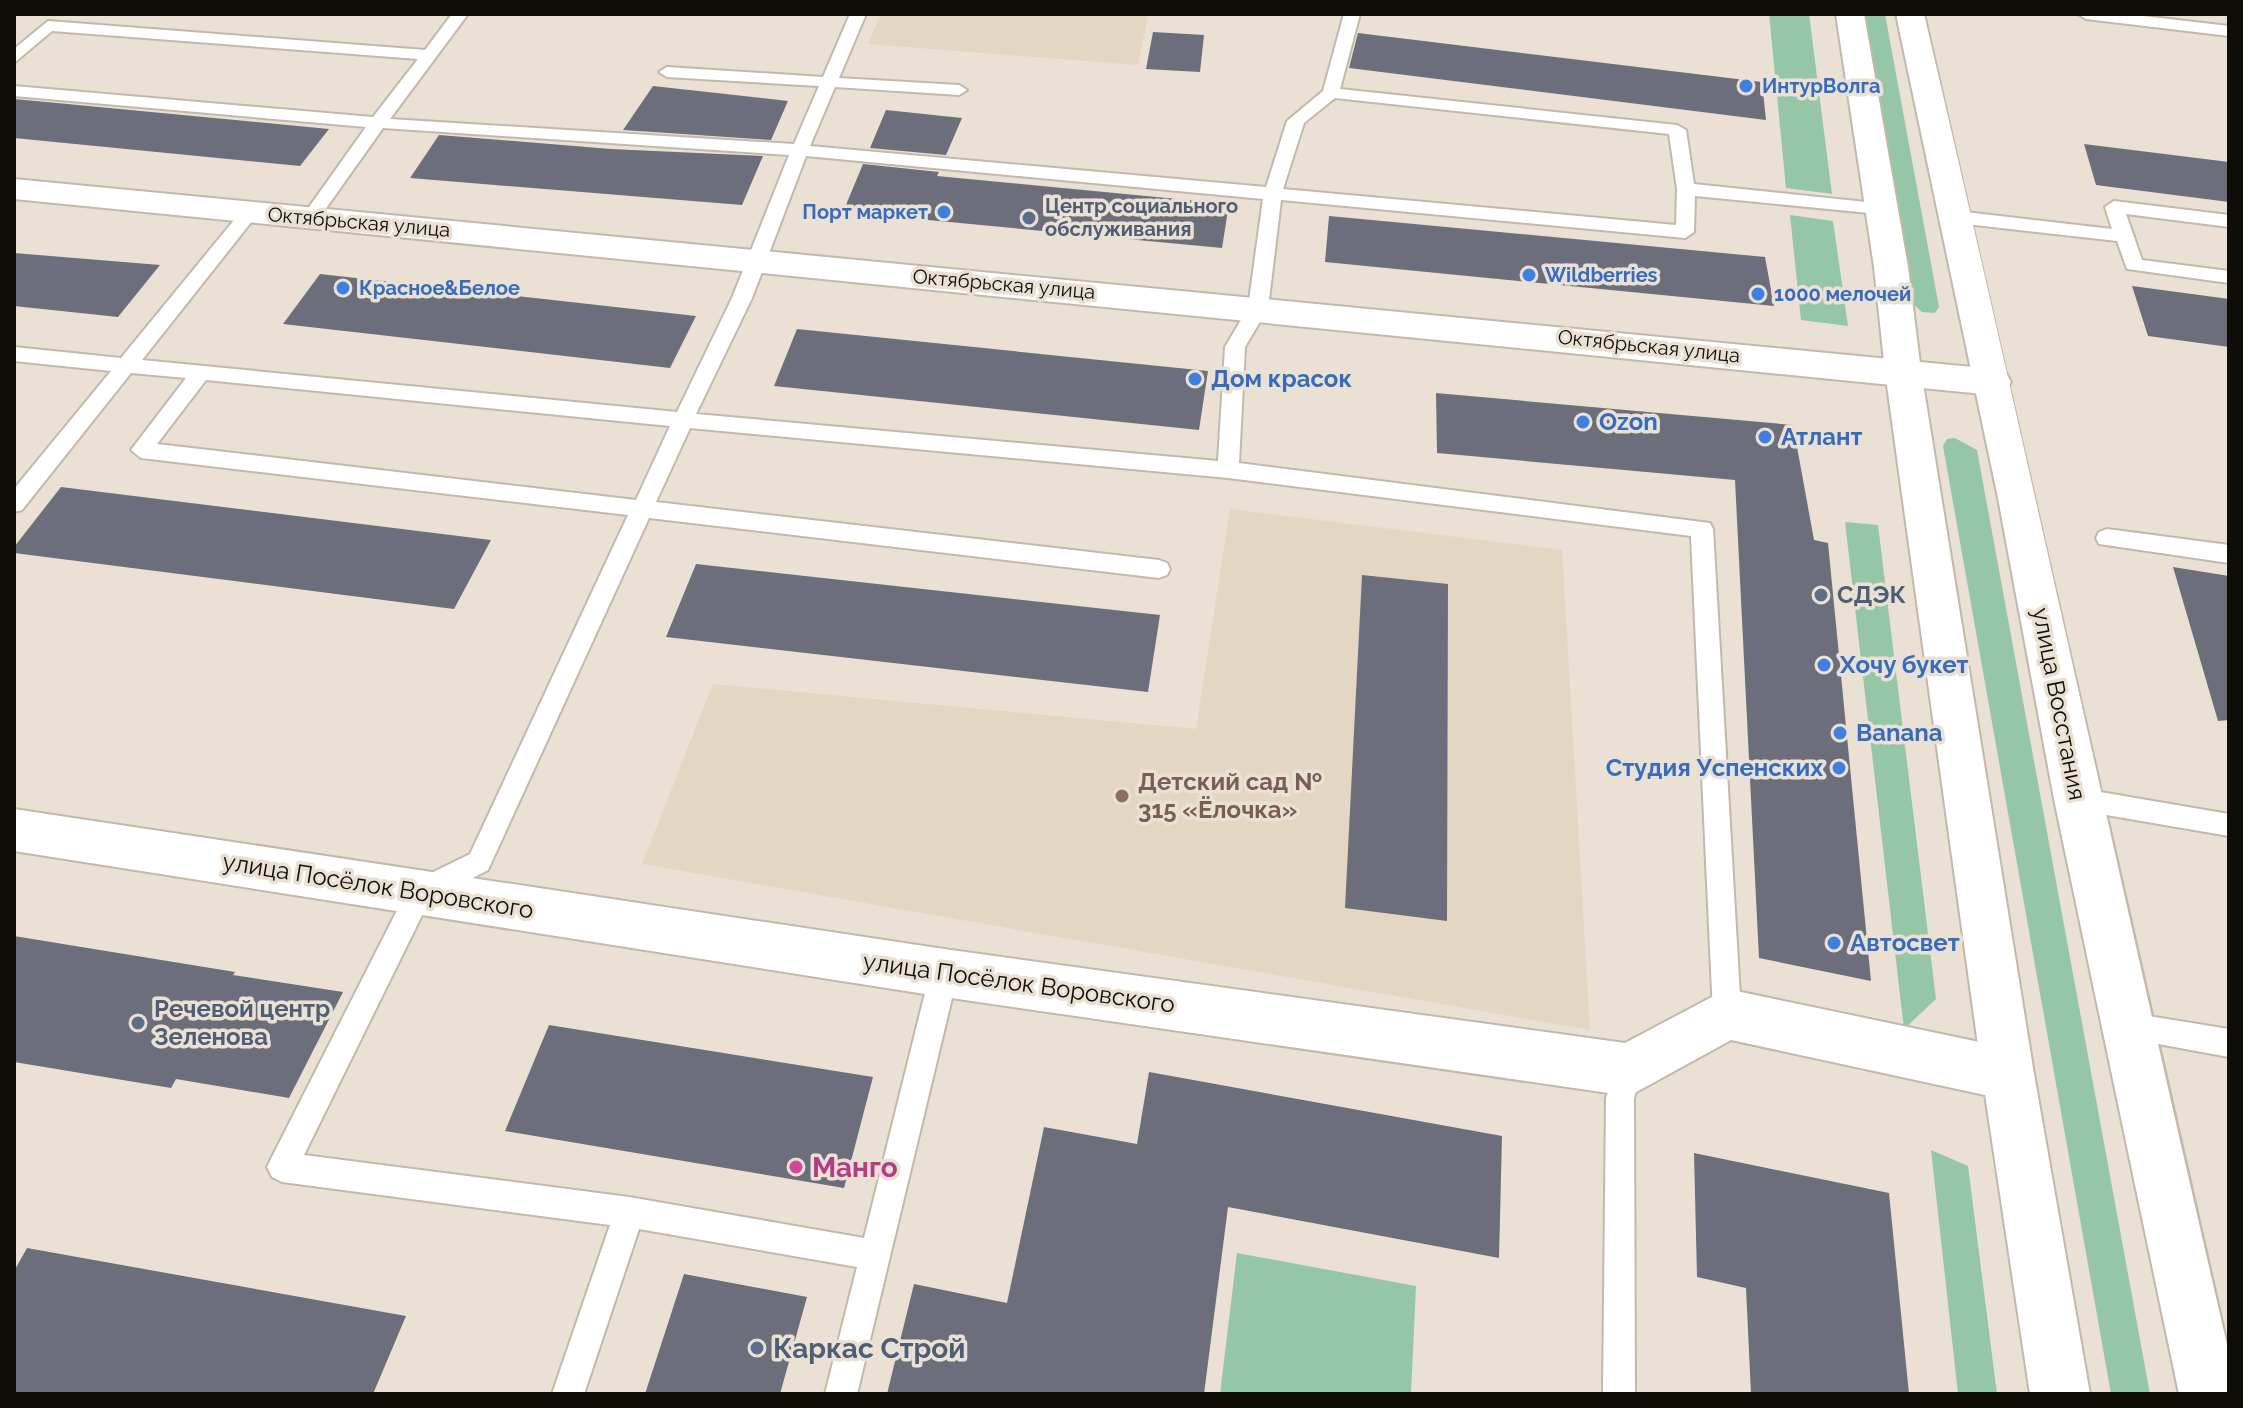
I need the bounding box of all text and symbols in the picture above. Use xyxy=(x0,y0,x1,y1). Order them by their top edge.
place label: ИнтурВолга xyxy=(1762,74,1880,98)
marker: ИнтурВолга xyxy=(1737,77,1755,95)
place label: Центр социального обслуживания xyxy=(1045,194,1238,241)
place label: Порт маркет xyxy=(802,200,928,224)
street label: Октябрьская улица xyxy=(267,202,451,242)
marker: Порт маркет xyxy=(935,203,953,221)
marker: Центр социального обслуживания xyxy=(1020,209,1038,227)
place label: Wildberries xyxy=(1545,263,1658,287)
street label: Октябрьская улица xyxy=(912,264,1096,304)
marker: Wildberries xyxy=(1520,266,1538,284)
place label: Красное&Белое xyxy=(359,276,520,300)
marker: Красное&Белое xyxy=(334,279,352,297)
place label: 1000 мелочей xyxy=(1774,282,1911,306)
marker: 1000 мелочей xyxy=(1749,285,1767,303)
street label: Октябрьская улица xyxy=(1557,324,1741,368)
place label: Дом красок xyxy=(1211,364,1352,393)
marker: Дом красок xyxy=(1186,370,1204,388)
place label: Ozon xyxy=(1599,407,1658,436)
marker: Ozon xyxy=(1574,413,1592,431)
place label: Атлант xyxy=(1781,422,1863,451)
marker: Атлант xyxy=(1756,428,1774,446)
place label: СДЭК xyxy=(1837,580,1906,609)
marker: СДЭК xyxy=(1812,586,1830,604)
street label: улица Восстания xyxy=(2027,605,2092,803)
place label: Хочу букет xyxy=(1839,650,1969,679)
marker: Хочу букет xyxy=(1815,656,1833,674)
place label: Banana xyxy=(1856,718,1943,747)
marker: Banana xyxy=(1831,724,1849,742)
place label: Студия Успенских xyxy=(1606,753,1823,782)
marker: Студия Успенских xyxy=(1830,759,1848,777)
place label: Детский сад № 315 «Ёлочка» xyxy=(1138,767,1322,824)
marker: Детский сад № 315 «Ёлочка» xyxy=(1113,787,1131,805)
street label: улица Посёлок Воровского xyxy=(220,847,536,924)
place label: Автосвет xyxy=(1850,928,1960,957)
marker: Автосвет xyxy=(1825,934,1843,952)
street label: улица Посёлок Воровского xyxy=(861,946,1177,1019)
place label: Речевой центр Зеленова xyxy=(154,994,330,1051)
marker: Речевой центр Зеленова xyxy=(129,1014,147,1032)
place label: Манго xyxy=(812,1151,898,1184)
marker: Манго xyxy=(787,1158,805,1176)
place label: Каркас Строй xyxy=(773,1332,965,1365)
marker: Каркас Строй xyxy=(748,1339,766,1357)

